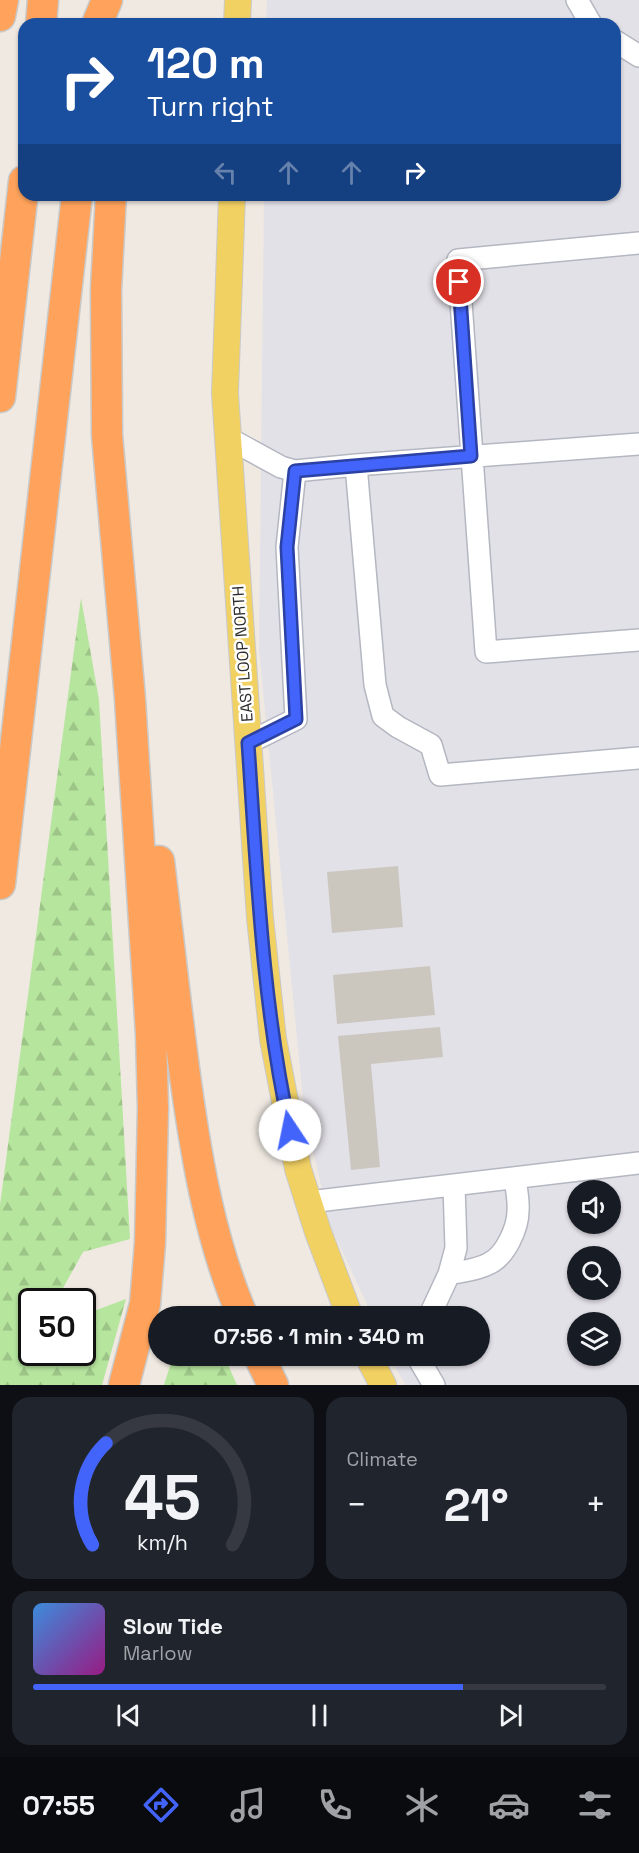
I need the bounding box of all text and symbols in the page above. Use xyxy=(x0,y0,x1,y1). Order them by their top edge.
text: 120 m xyxy=(147,37,265,90)
icon: right xyxy=(48,42,126,120)
text: Turn right xyxy=(147,89,274,124)
icon: left xyxy=(209,156,242,189)
icon: ahead xyxy=(272,156,305,189)
icon: ahead xyxy=(335,156,368,189)
icon: right xyxy=(398,156,431,189)
pin xyxy=(433,256,484,307)
icon: arrive xyxy=(442,265,475,298)
street label: EAST LOOP NORTH xyxy=(227,585,258,723)
position arrow xyxy=(258,1098,322,1162)
map controls xyxy=(567,1180,621,1366)
button: sound xyxy=(567,1180,621,1234)
button: search xyxy=(567,1246,621,1300)
speed limit sign: 50 xyxy=(18,1288,96,1366)
button: layers xyxy=(567,1312,621,1366)
text: 07:56 · 1 min · 340 m xyxy=(213,1322,425,1350)
text: Climate xyxy=(347,1446,418,1472)
text: 45 xyxy=(124,1458,201,1537)
text: 21° xyxy=(444,1477,509,1534)
text: − xyxy=(347,1484,367,1526)
text: + xyxy=(586,1484,606,1526)
text: km/h xyxy=(137,1529,188,1556)
text: Slow Tide xyxy=(123,1612,223,1640)
text: Marlow xyxy=(123,1640,192,1666)
icon: previous xyxy=(112,1699,145,1732)
icon: pause xyxy=(303,1699,336,1732)
icon: next xyxy=(494,1699,527,1732)
icon: directions xyxy=(140,1784,182,1826)
icon: music xyxy=(227,1784,269,1826)
icon: phone xyxy=(314,1784,356,1826)
icon: climate xyxy=(401,1784,443,1826)
icon: car xyxy=(488,1784,530,1826)
icon: filters xyxy=(574,1784,616,1826)
text: 07:55 xyxy=(22,1788,95,1823)

